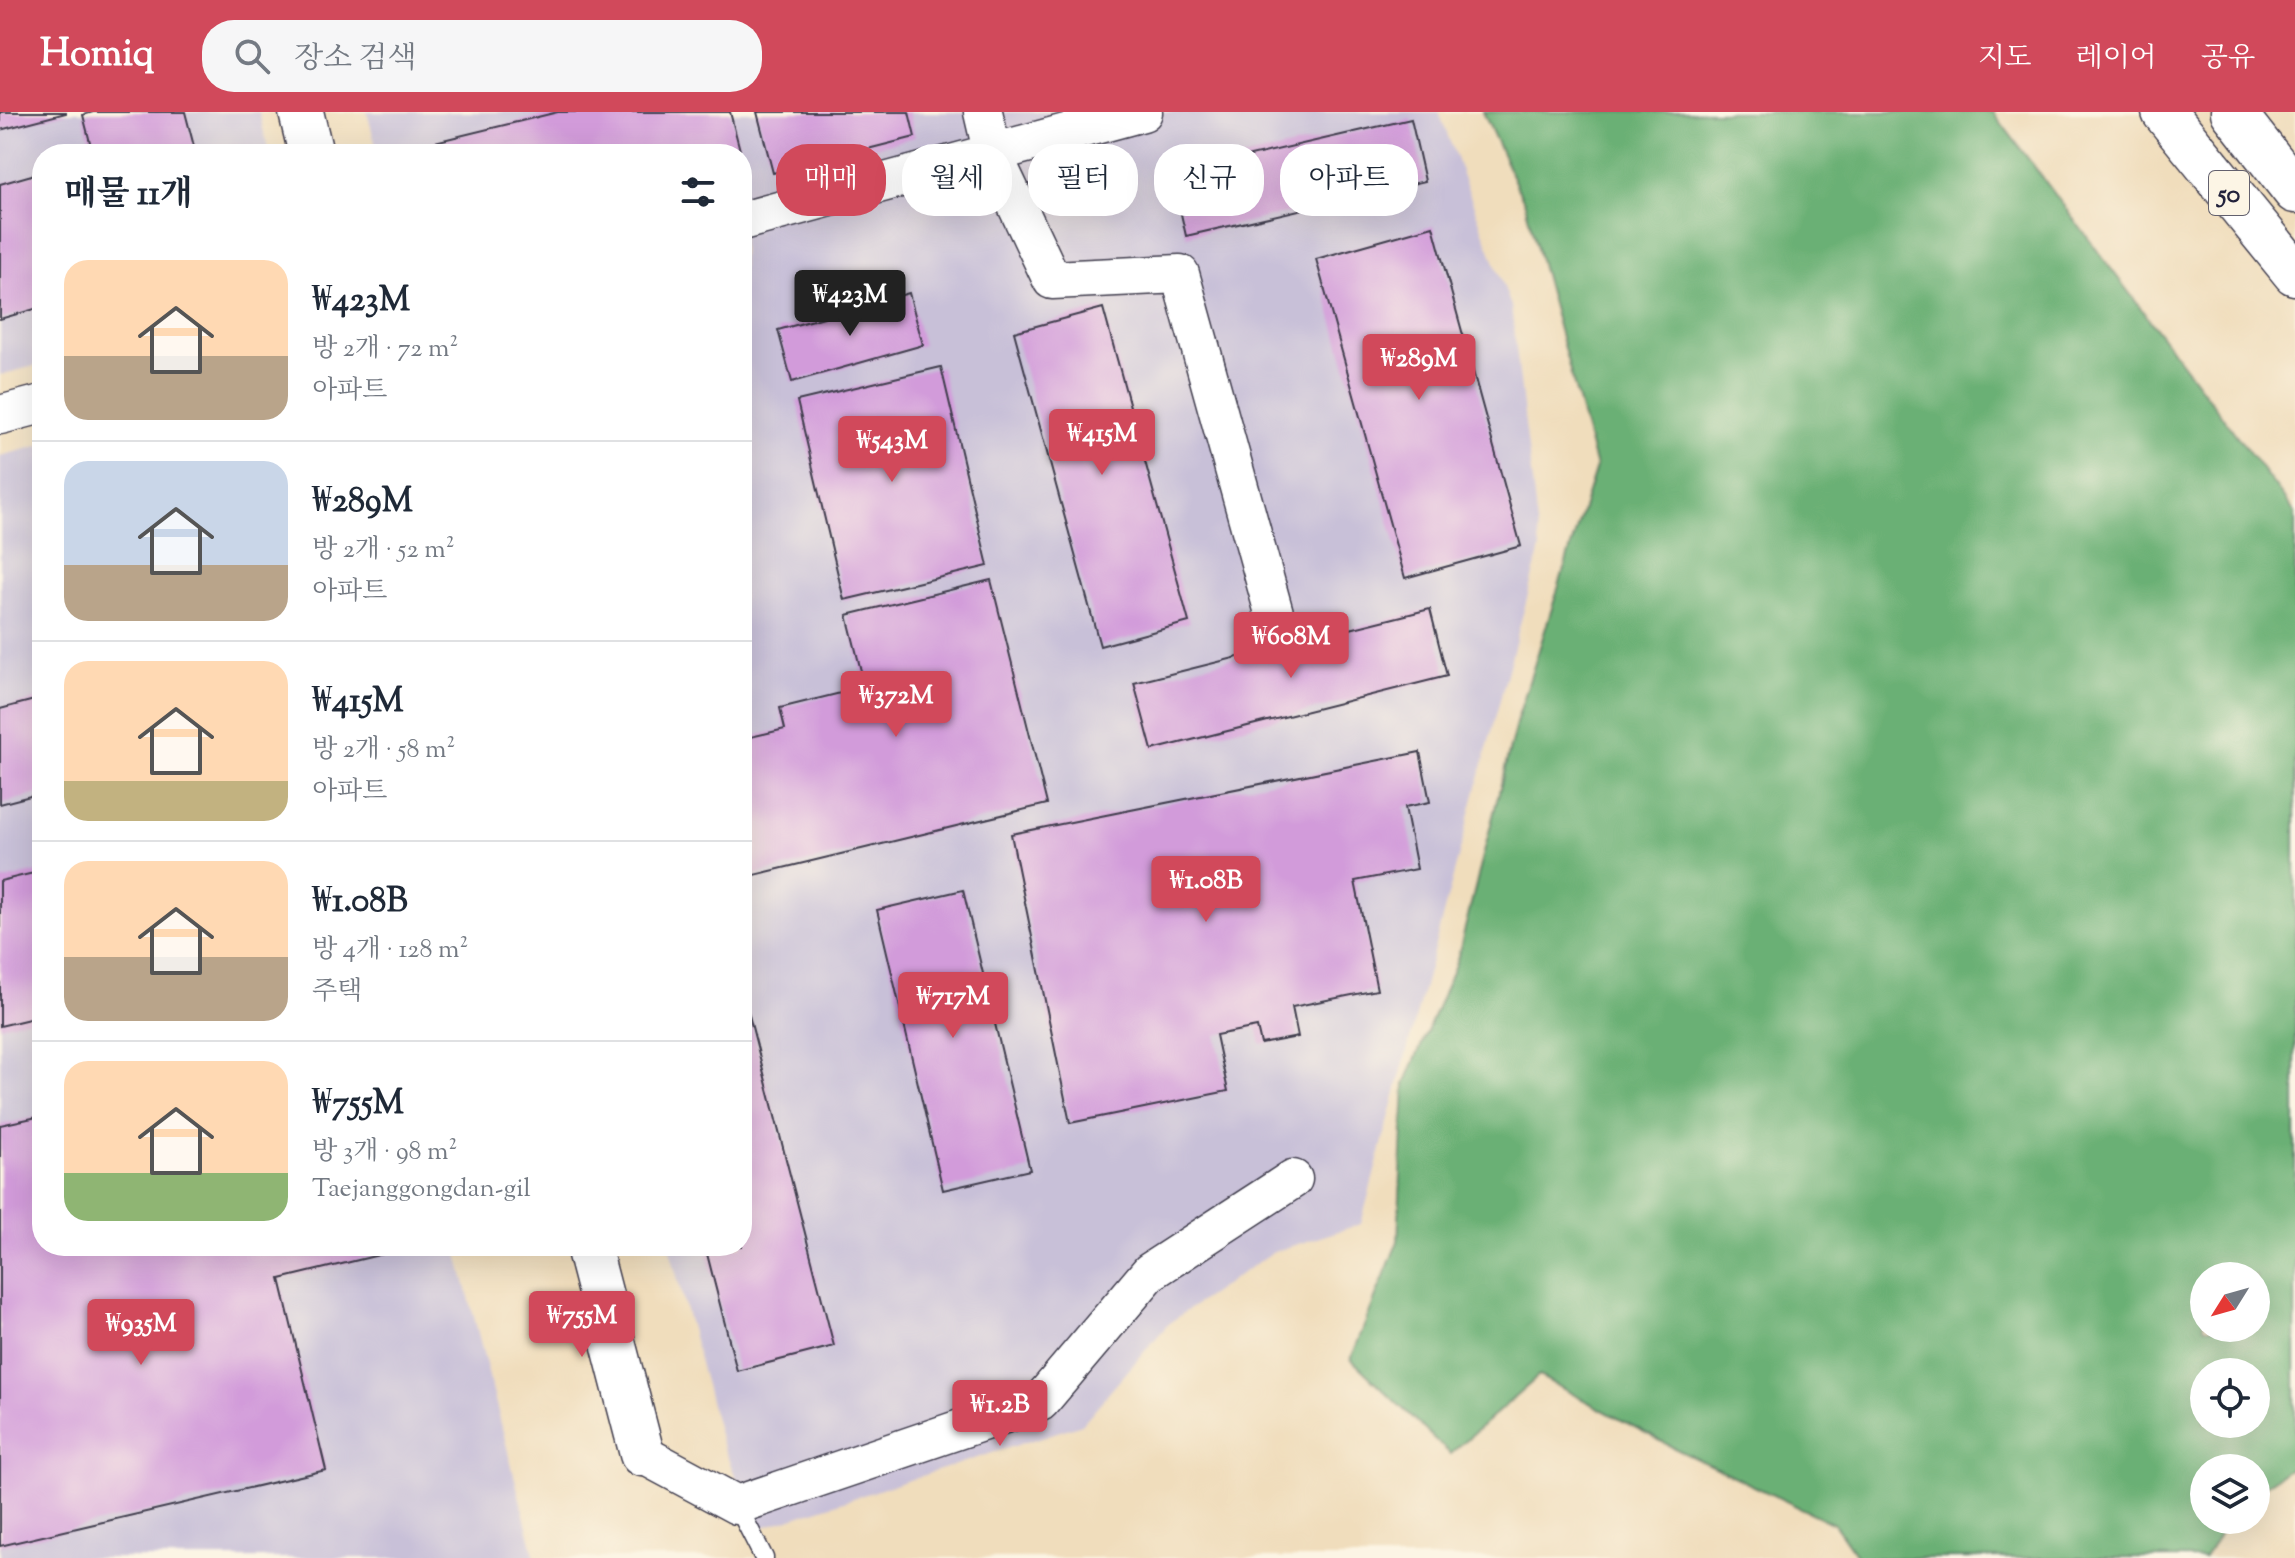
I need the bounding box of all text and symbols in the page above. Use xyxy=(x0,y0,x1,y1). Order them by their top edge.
search box xyxy=(202,20,762,92)
text: Homiq xyxy=(40,29,154,83)
icon: search xyxy=(230,34,274,78)
text: 장소 검색 xyxy=(294,38,416,81)
text: 지도 xyxy=(1978,39,2032,79)
text: 레이어 xyxy=(2076,39,2157,79)
text: 공유 xyxy=(2201,39,2255,79)
chip: 매매 xyxy=(776,144,886,216)
chip: 월세 xyxy=(902,144,1012,216)
chip: 필터 xyxy=(1028,144,1138,216)
chip: 신규 xyxy=(1154,144,1264,216)
chip: 아파트 xyxy=(1280,144,1418,216)
icon: filters xyxy=(676,170,720,214)
text: 매물 11개 xyxy=(64,171,193,220)
road number: 50 xyxy=(2209,171,2249,215)
pin: ₩423M xyxy=(794,270,906,338)
text: ₩423M xyxy=(312,277,410,326)
text: ₩423M xyxy=(813,277,887,314)
icon: home xyxy=(128,292,224,388)
text: 방 2개 · 72 m² xyxy=(312,331,458,368)
pin: ₩289M xyxy=(1363,334,1475,402)
text: ₩289M xyxy=(1380,341,1458,378)
text: 아파트 xyxy=(312,373,387,410)
pin: ₩415M xyxy=(1046,409,1158,477)
pin: ₩543M xyxy=(836,416,948,484)
text: ₩415M xyxy=(1067,416,1137,453)
text: ₩543M xyxy=(856,423,928,460)
text: ₩289M xyxy=(312,478,413,527)
icon: home xyxy=(128,493,224,589)
text: 방 2개 · 52 m² xyxy=(312,532,454,569)
text: 아파트 xyxy=(312,574,387,611)
pin: ₩608M xyxy=(1235,612,1347,680)
text: ₩608M xyxy=(1252,619,1330,656)
pin: ₩372M xyxy=(840,671,952,739)
text: ₩415M xyxy=(312,678,404,727)
text: ₩372M xyxy=(859,678,933,715)
icon: home xyxy=(128,693,224,789)
text: 방 2개 · 58 m² xyxy=(312,732,455,769)
text: 아파트 xyxy=(312,774,387,811)
pin: ₩1.08B xyxy=(1141,856,1271,924)
text: ₩1.08B xyxy=(1169,863,1243,900)
text: ₩1.08B xyxy=(312,878,408,927)
icon: home xyxy=(128,893,224,989)
text: 방 4개 · 128 m² xyxy=(312,932,468,969)
pin: ₩717M xyxy=(897,972,1009,1040)
text: 주택 xyxy=(312,974,362,1011)
text: ₩717M xyxy=(916,979,990,1016)
text: ₩755M xyxy=(312,1080,404,1129)
icon: home xyxy=(128,1093,224,1189)
text: 방 3개 · 98 m² xyxy=(312,1134,457,1171)
text: Taejanggongdan-gil xyxy=(312,1171,531,1208)
north arrow xyxy=(2190,1262,2270,1342)
map controls xyxy=(2190,1262,2270,1534)
pin: ₩755M xyxy=(526,1291,638,1359)
text: ₩755M xyxy=(547,1298,617,1335)
pin: ₩935M xyxy=(85,1299,197,1367)
text: ₩935M xyxy=(105,1306,177,1343)
button: locate xyxy=(2190,1358,2270,1438)
pin: ₩1.2B xyxy=(944,1380,1056,1448)
text: ₩1.2B xyxy=(970,1387,1030,1424)
button: layers xyxy=(2190,1454,2270,1534)

